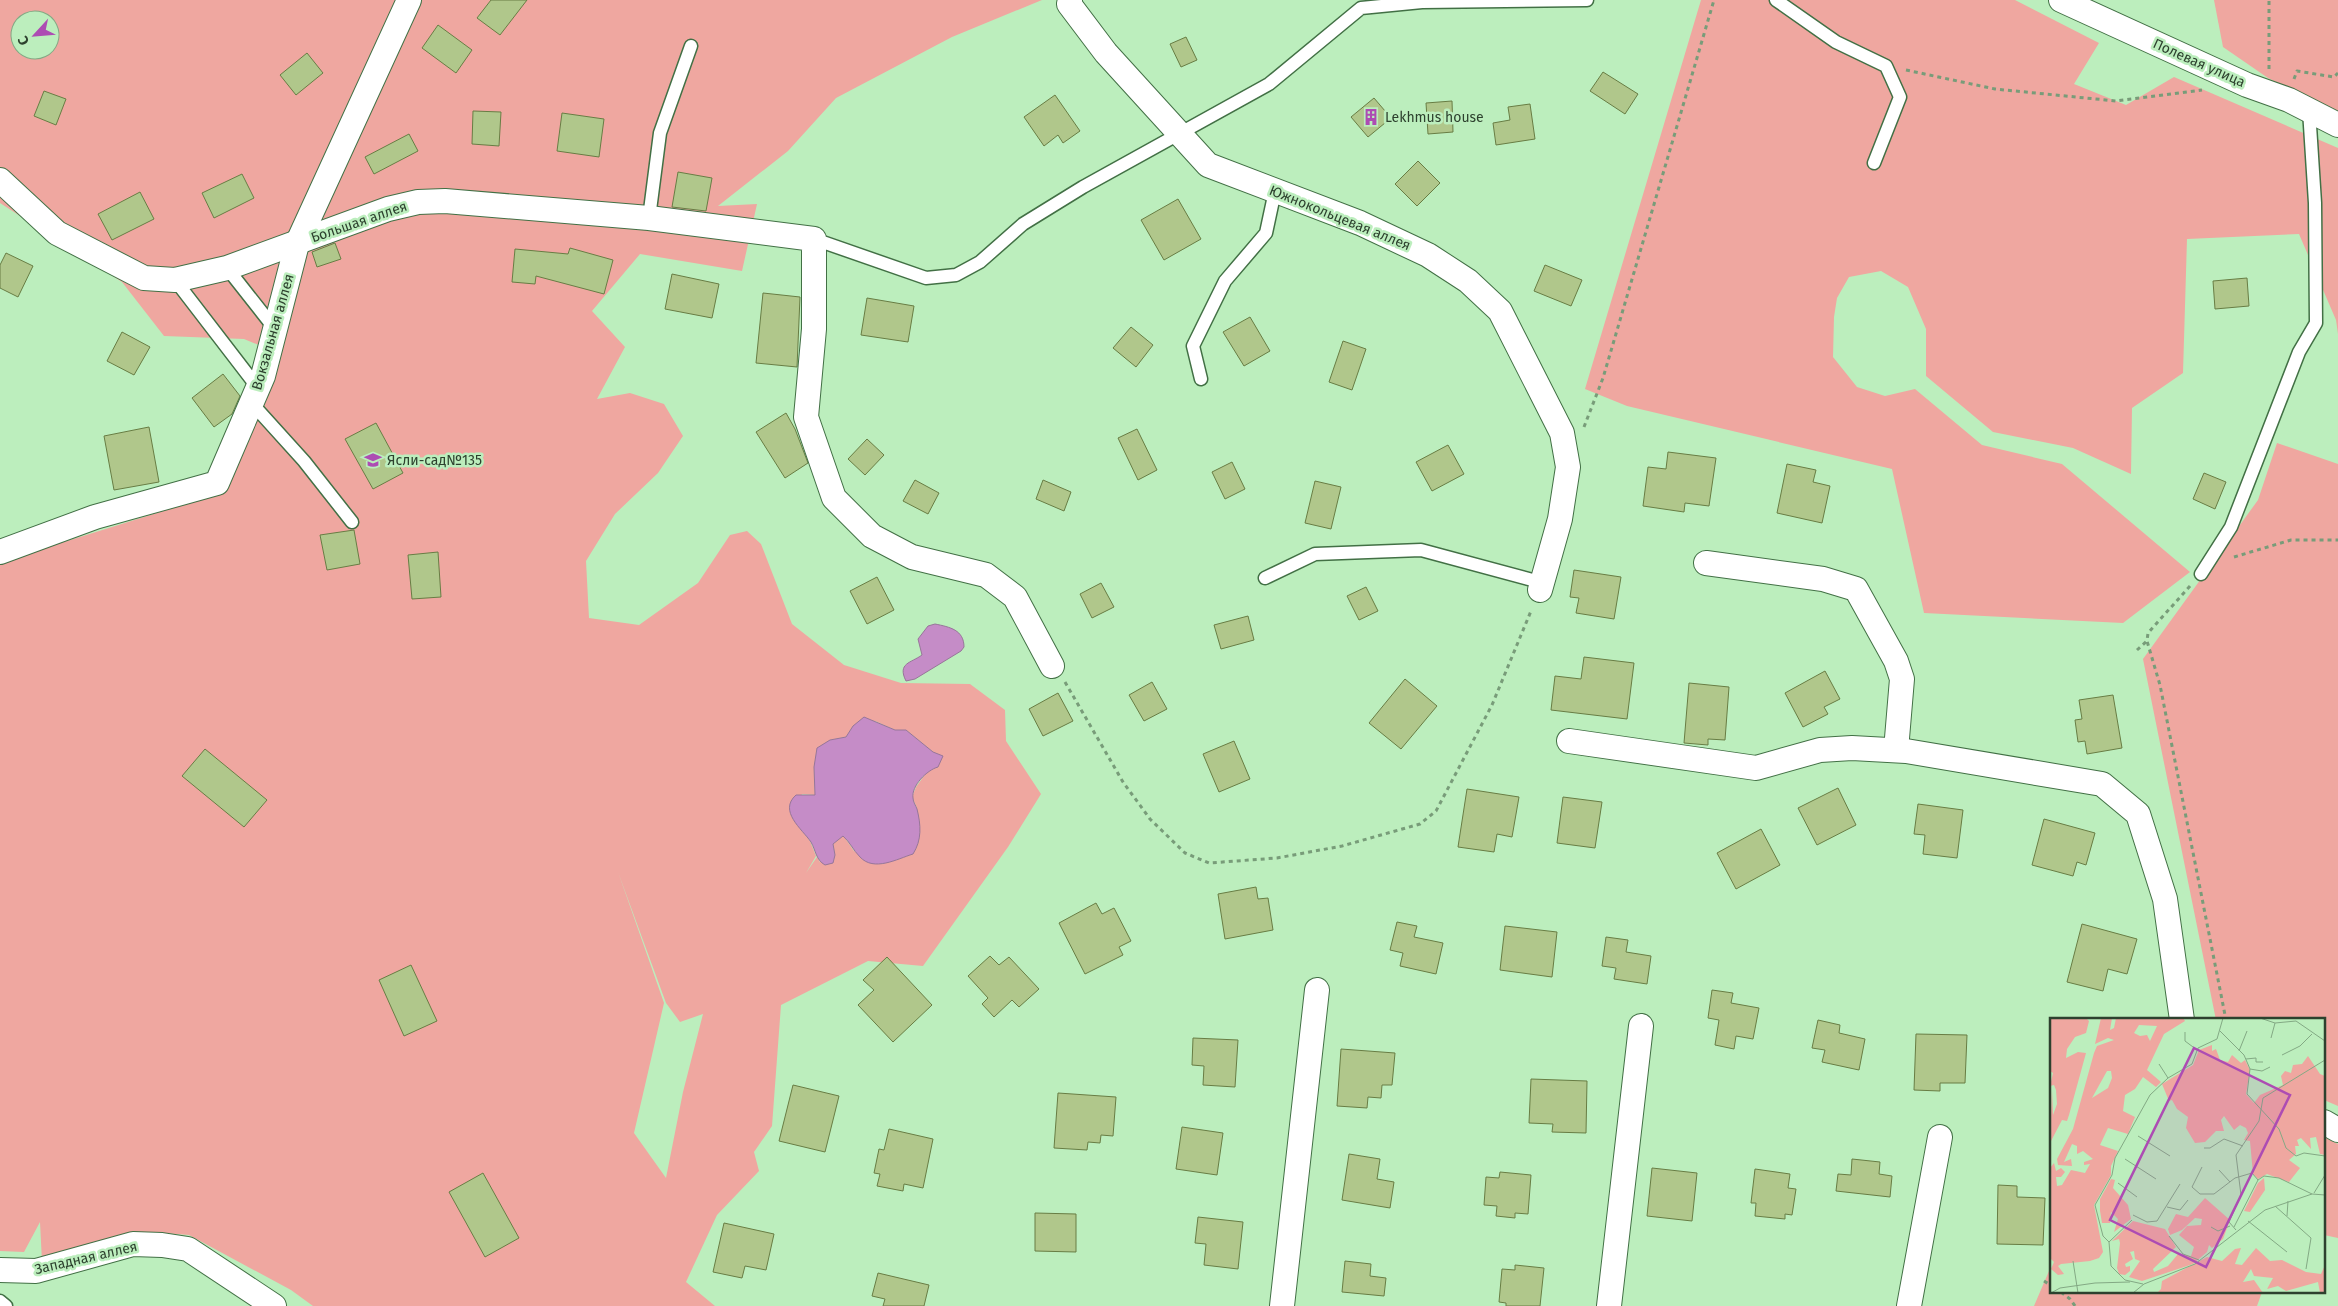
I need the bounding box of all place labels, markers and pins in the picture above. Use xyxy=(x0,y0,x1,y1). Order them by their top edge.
building icon: Lekhmus house xyxy=(1361,107,1381,127)
place label: Lekhmus house xyxy=(1385,109,1484,126)
school or university icon: Ясли-сад№135 xyxy=(363,450,383,470)
place label: Ясли-сад№135 xyxy=(387,452,482,469)

